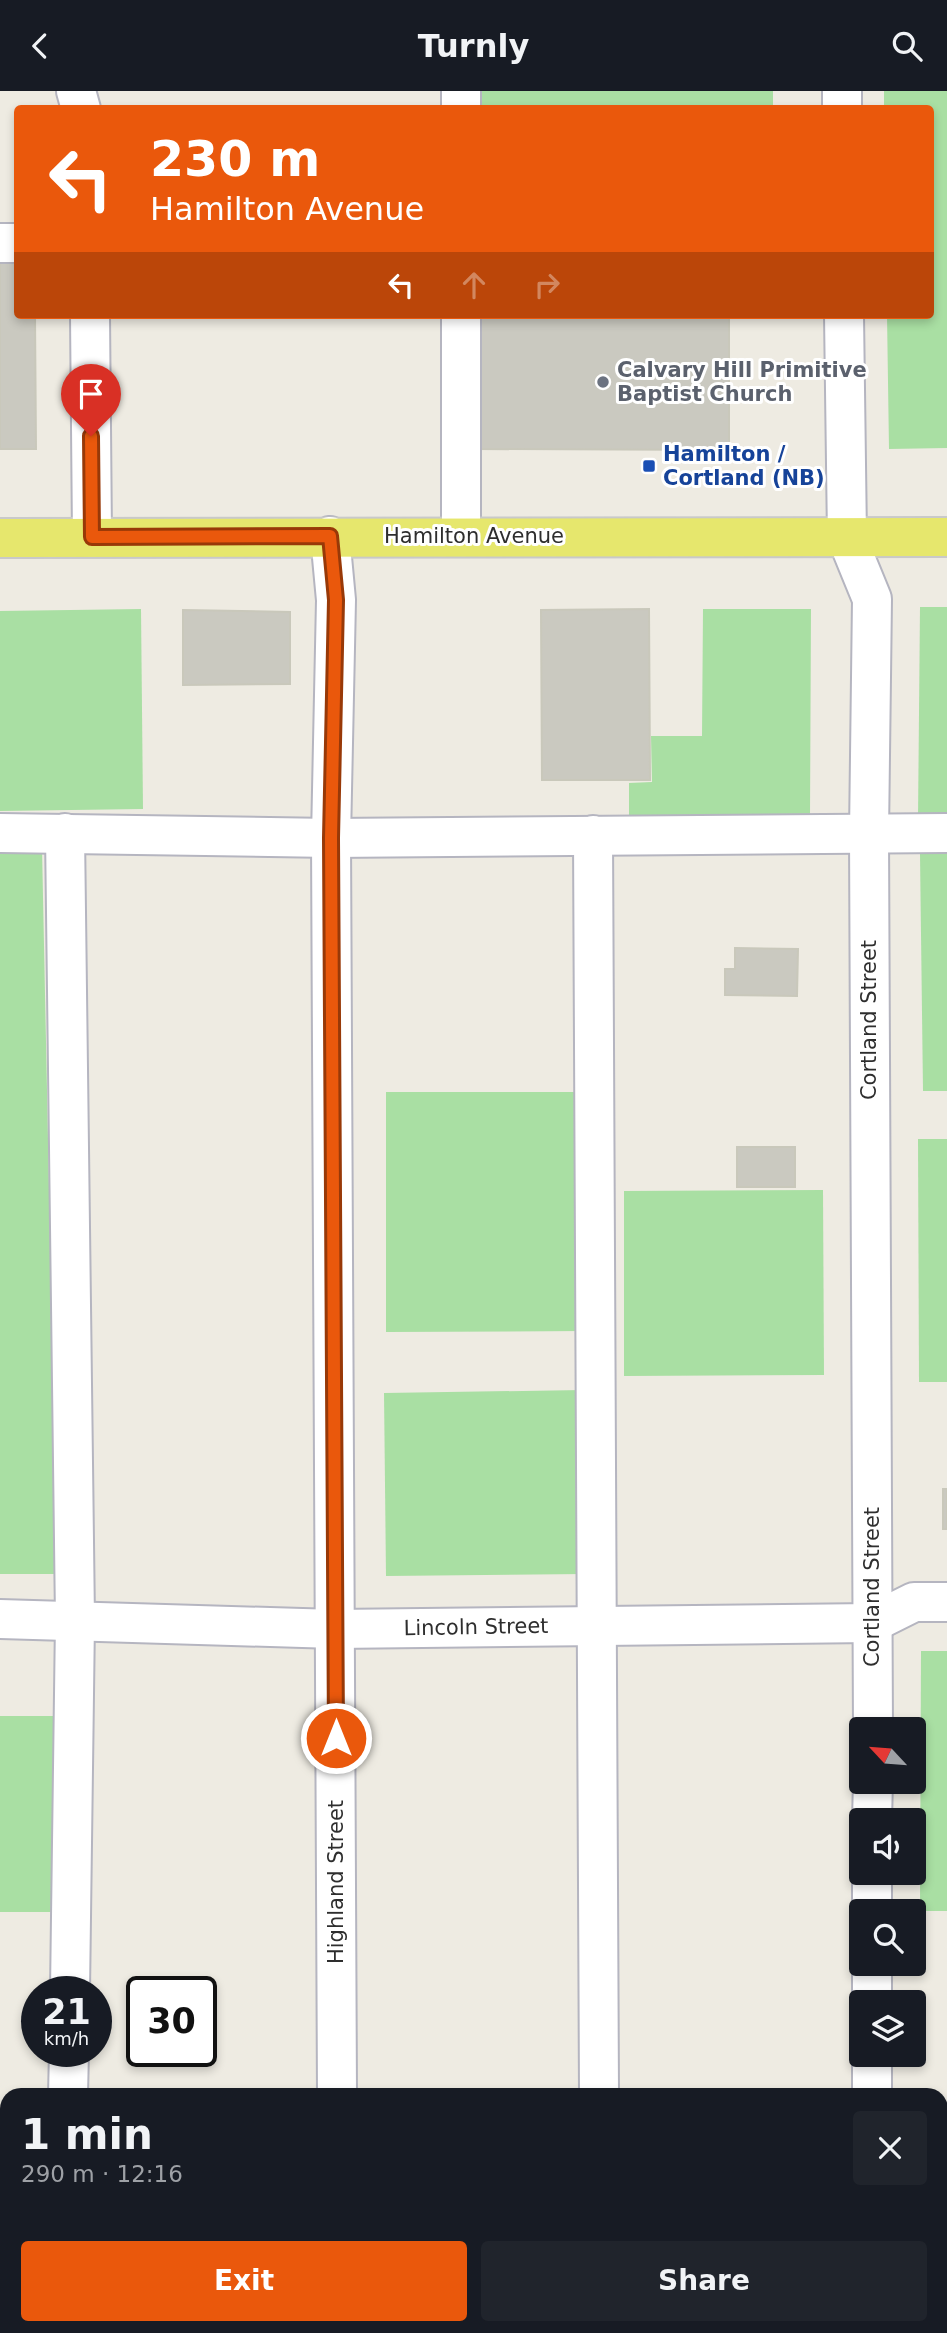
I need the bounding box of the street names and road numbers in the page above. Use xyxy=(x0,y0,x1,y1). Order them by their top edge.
street label: Hamilton Avenue xyxy=(384,524,564,548)
street label: Cortland Street xyxy=(857,940,881,1100)
street label: Cortland Street xyxy=(860,1507,884,1667)
street label: Lincoln Street xyxy=(403,1614,549,1640)
street label: Highland Street xyxy=(324,1800,348,1964)

